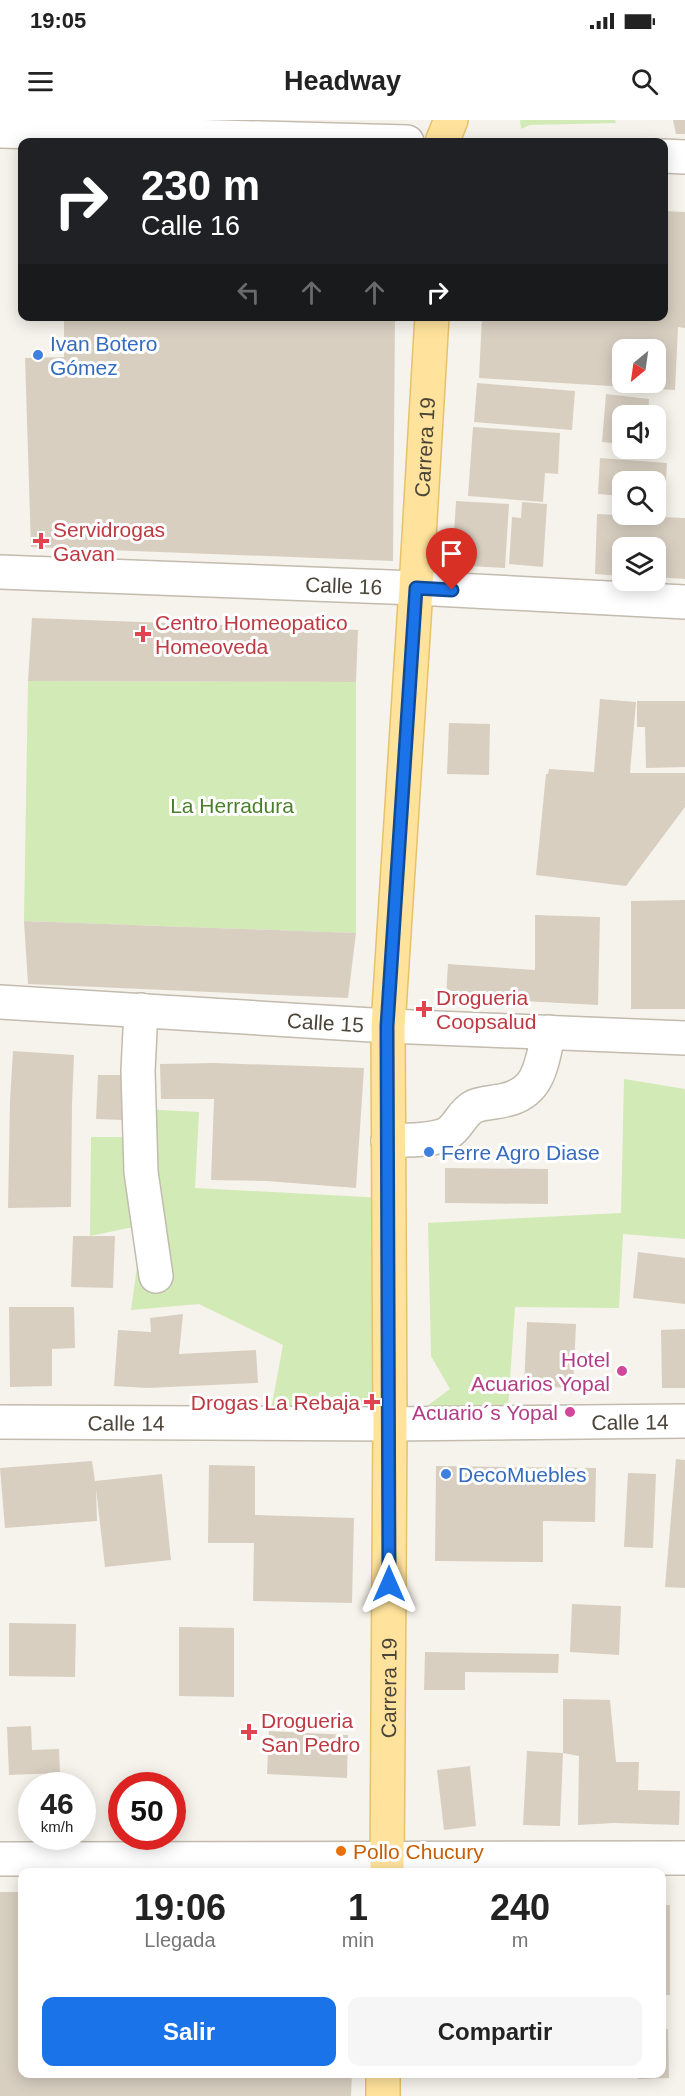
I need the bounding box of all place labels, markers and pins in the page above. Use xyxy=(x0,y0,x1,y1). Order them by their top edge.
place label: Ivan Botero Gómez xyxy=(50,332,157,379)
marker: Ivan Botero Gómez xyxy=(31,348,45,362)
place label: Servidrogas Gavan xyxy=(53,518,165,565)
pin xyxy=(426,528,477,590)
marker: Servidrogas Gavan xyxy=(34,534,48,548)
place label: Centro Homeopatico Homeoveda xyxy=(155,611,348,658)
marker: Centro Homeopatico Homeoveda xyxy=(136,627,150,641)
place label: Drogueria Coopsalud xyxy=(436,986,536,1033)
marker: Drogueria Coopsalud xyxy=(417,1002,431,1016)
place label: Ferre Agro Diase xyxy=(441,1141,600,1164)
marker: Ferre Agro Diase xyxy=(422,1145,436,1159)
place label: Hotel Acuarios Yopal xyxy=(471,1348,610,1395)
marker: Hotel Acuarios Yopal xyxy=(615,1364,629,1378)
place label: Drogas La Rebaja xyxy=(191,1391,360,1414)
marker: Drogas La Rebaja xyxy=(365,1395,379,1409)
place label: Acuario´s Yopal xyxy=(412,1401,558,1424)
marker: Acuario´s Yopal xyxy=(563,1405,577,1419)
place label: DecoMuebles xyxy=(458,1463,586,1486)
marker: DecoMuebles xyxy=(439,1467,453,1481)
place label: Drogueria San Pedro xyxy=(261,1709,360,1756)
marker: Drogueria San Pedro xyxy=(242,1725,256,1739)
place label: Pollo Chucury xyxy=(353,1840,484,1863)
marker: Pollo Chucury xyxy=(334,1844,348,1858)

